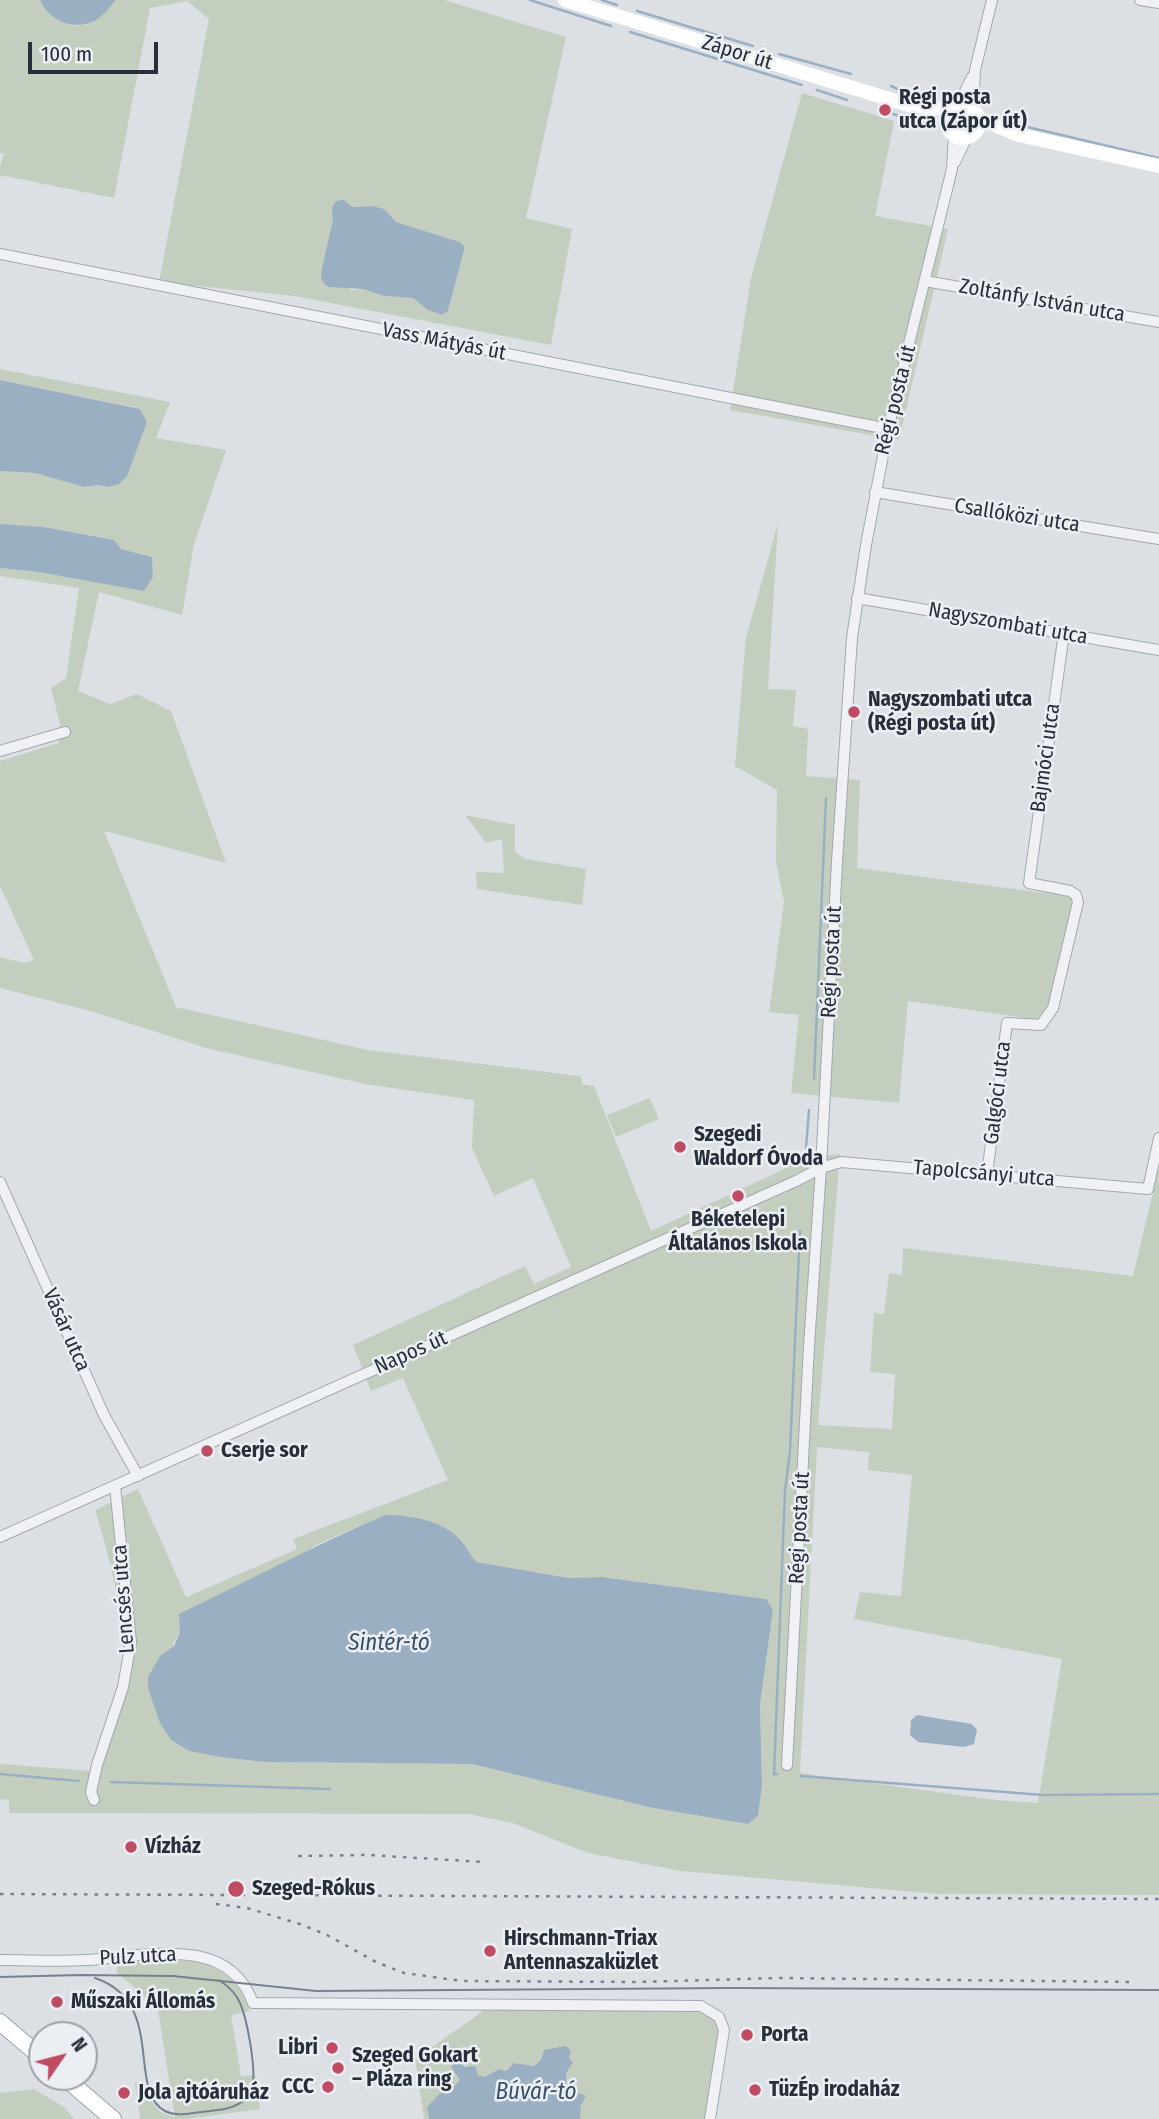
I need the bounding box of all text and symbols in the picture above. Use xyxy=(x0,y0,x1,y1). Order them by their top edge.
scale bar xyxy=(32,28,161,72)
street label: Zápor út xyxy=(699,30,775,76)
text: 100 m xyxy=(41,41,92,67)
place label: Régi posta utca (Zápor út) xyxy=(899,85,1027,135)
marker: Régi posta utca (Zápor út) xyxy=(877,102,893,118)
street label: Zoltánfy István utca xyxy=(957,274,1127,328)
street label: Vass Mátyás út xyxy=(380,318,508,366)
street label: Régi posta út xyxy=(870,342,922,458)
street label: Csallóközi utca xyxy=(952,494,1082,538)
street label: Nagyszombati utca xyxy=(926,598,1090,650)
place label: Nagyszombati utca (Régi posta út) xyxy=(868,687,1032,737)
street label: Bajmóci utca xyxy=(1026,702,1066,814)
marker: Nagyszombati utca (Régi posta út) xyxy=(846,704,862,720)
street label: Régi posta út xyxy=(816,905,848,1019)
street label: Galgóci utca xyxy=(979,1040,1017,1146)
place label: Szegedi Waldorf Óvoda xyxy=(694,1122,823,1172)
marker: Szegedi Waldorf Óvoda xyxy=(672,1139,688,1155)
street label: Tapolcsányi utca xyxy=(912,1155,1056,1193)
marker: Béketelepi Általános Iskola xyxy=(730,1188,746,1204)
place label: Béketelepi Általános Iskola xyxy=(669,1207,807,1257)
street label: Vásár utca xyxy=(37,1285,95,1375)
street label: Napos út xyxy=(371,1326,451,1380)
place label: Cserje sor xyxy=(221,1438,308,1464)
marker: Cserje sor xyxy=(199,1443,215,1459)
street label: Régi posta út xyxy=(784,1471,816,1585)
street label: Lencsés utca xyxy=(108,1544,140,1654)
water label: Sintér-tó xyxy=(348,1630,430,1658)
place label: Vízház xyxy=(145,1834,201,1860)
marker: Vízház xyxy=(123,1839,139,1855)
place label: Szeged-Rókus xyxy=(252,1876,375,1902)
marker: Szeged-Rókus xyxy=(226,1879,246,1899)
place label: Hirschmann-Triax Antennaszaküzlet xyxy=(504,1926,658,1976)
street label: Pulz utca xyxy=(99,1942,177,1972)
marker: Hirschmann-Triax Antennaszaküzlet xyxy=(482,1943,498,1959)
place label: Műszaki Állomás xyxy=(71,1989,215,2015)
marker: Műszaki Állomás xyxy=(49,1994,65,2010)
north arrow xyxy=(28,2021,98,2091)
place label: Porta xyxy=(761,2022,808,2048)
marker: Porta xyxy=(739,2027,755,2043)
text: N xyxy=(66,2034,92,2056)
place label: Libri xyxy=(278,2035,318,2061)
marker: Libri xyxy=(324,2040,340,2056)
place label: Szeged Gokart – Pláza ring xyxy=(352,2043,478,2093)
marker: Szeged Gokart – Pláza ring xyxy=(330,2060,346,2076)
place label: CCC xyxy=(282,2074,314,2100)
place label: TüzÉp irodaház xyxy=(769,2077,899,2103)
marker: CCC xyxy=(320,2079,336,2095)
water label: Búvár-tó xyxy=(495,2079,577,2107)
place label: Jola ajtóáruház xyxy=(138,2080,269,2106)
marker: TüzÉp irodaház xyxy=(747,2082,763,2098)
marker: Jola ajtóáruház xyxy=(116,2085,132,2101)

